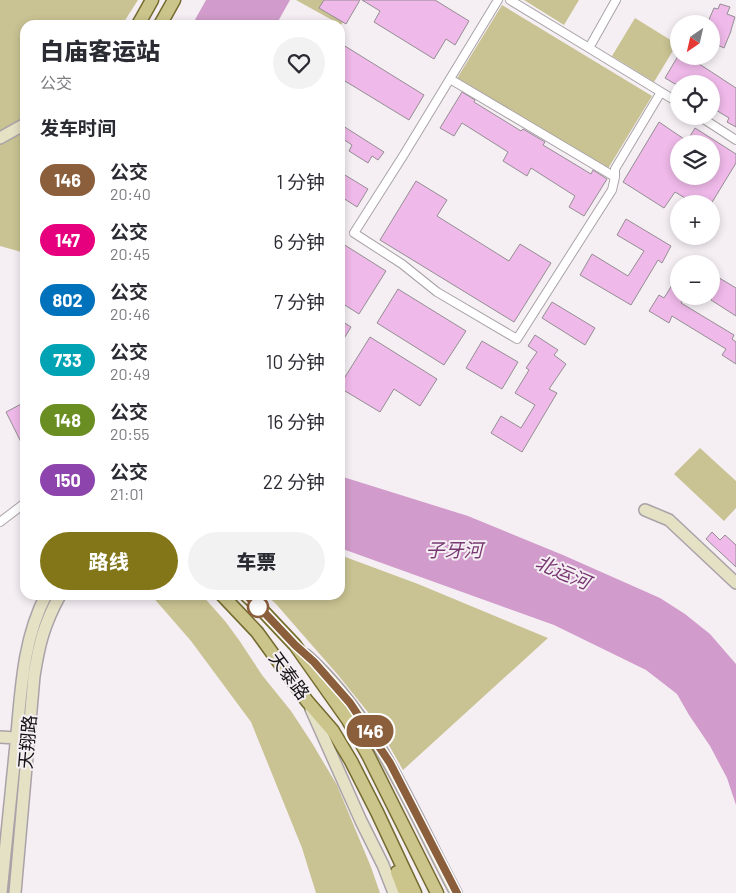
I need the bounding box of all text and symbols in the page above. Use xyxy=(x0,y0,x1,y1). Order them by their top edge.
north arrow xyxy=(670,15,720,65)
map controls xyxy=(670,15,720,305)
text: 白庙客运站 xyxy=(40,36,160,65)
button: heart xyxy=(273,37,325,89)
text: 公交 xyxy=(40,73,72,92)
button: locate xyxy=(670,75,720,125)
text: 发车时间 xyxy=(40,116,116,139)
button: layers xyxy=(670,135,720,185)
text: 公交 xyxy=(110,160,148,183)
text: 146 xyxy=(54,169,81,191)
text: 1 分钟 xyxy=(277,170,325,193)
text: 20:40 xyxy=(110,184,151,203)
button: + xyxy=(670,195,720,245)
text: 公交 xyxy=(110,220,148,243)
text: 147 xyxy=(55,229,80,251)
text: 6 分钟 xyxy=(273,230,325,253)
text: 20:45 xyxy=(110,244,150,263)
button: − xyxy=(670,255,720,305)
text: 公交 xyxy=(110,280,148,303)
text: 802 xyxy=(52,289,83,311)
text: 7 分钟 xyxy=(274,290,325,313)
text: 20:46 xyxy=(110,304,150,323)
text: 公交 xyxy=(110,340,148,363)
text: 733 xyxy=(53,349,82,371)
text: 10 分钟 xyxy=(266,350,325,373)
text: 20:49 xyxy=(110,364,150,383)
text: 公交 xyxy=(110,400,148,423)
text: 148 xyxy=(54,409,81,431)
text: 16 分钟 xyxy=(267,410,325,433)
text: 20:55 xyxy=(110,424,150,443)
text: 公交 xyxy=(110,460,148,483)
text: 150 xyxy=(54,469,81,491)
text: 22 分钟 xyxy=(263,470,325,493)
text: 21:01 xyxy=(110,484,144,503)
button: 路线 xyxy=(40,532,178,590)
button: 车票 xyxy=(188,532,325,590)
water label: 子牙河 xyxy=(425,538,486,561)
water label: 北运河 xyxy=(532,550,598,595)
unlabelled marker xyxy=(247,596,269,618)
street label: 天泰路 xyxy=(265,647,315,704)
street label: 天翔路 xyxy=(14,714,40,770)
line badge: 146 xyxy=(341,715,399,747)
text: 146 xyxy=(357,720,383,742)

